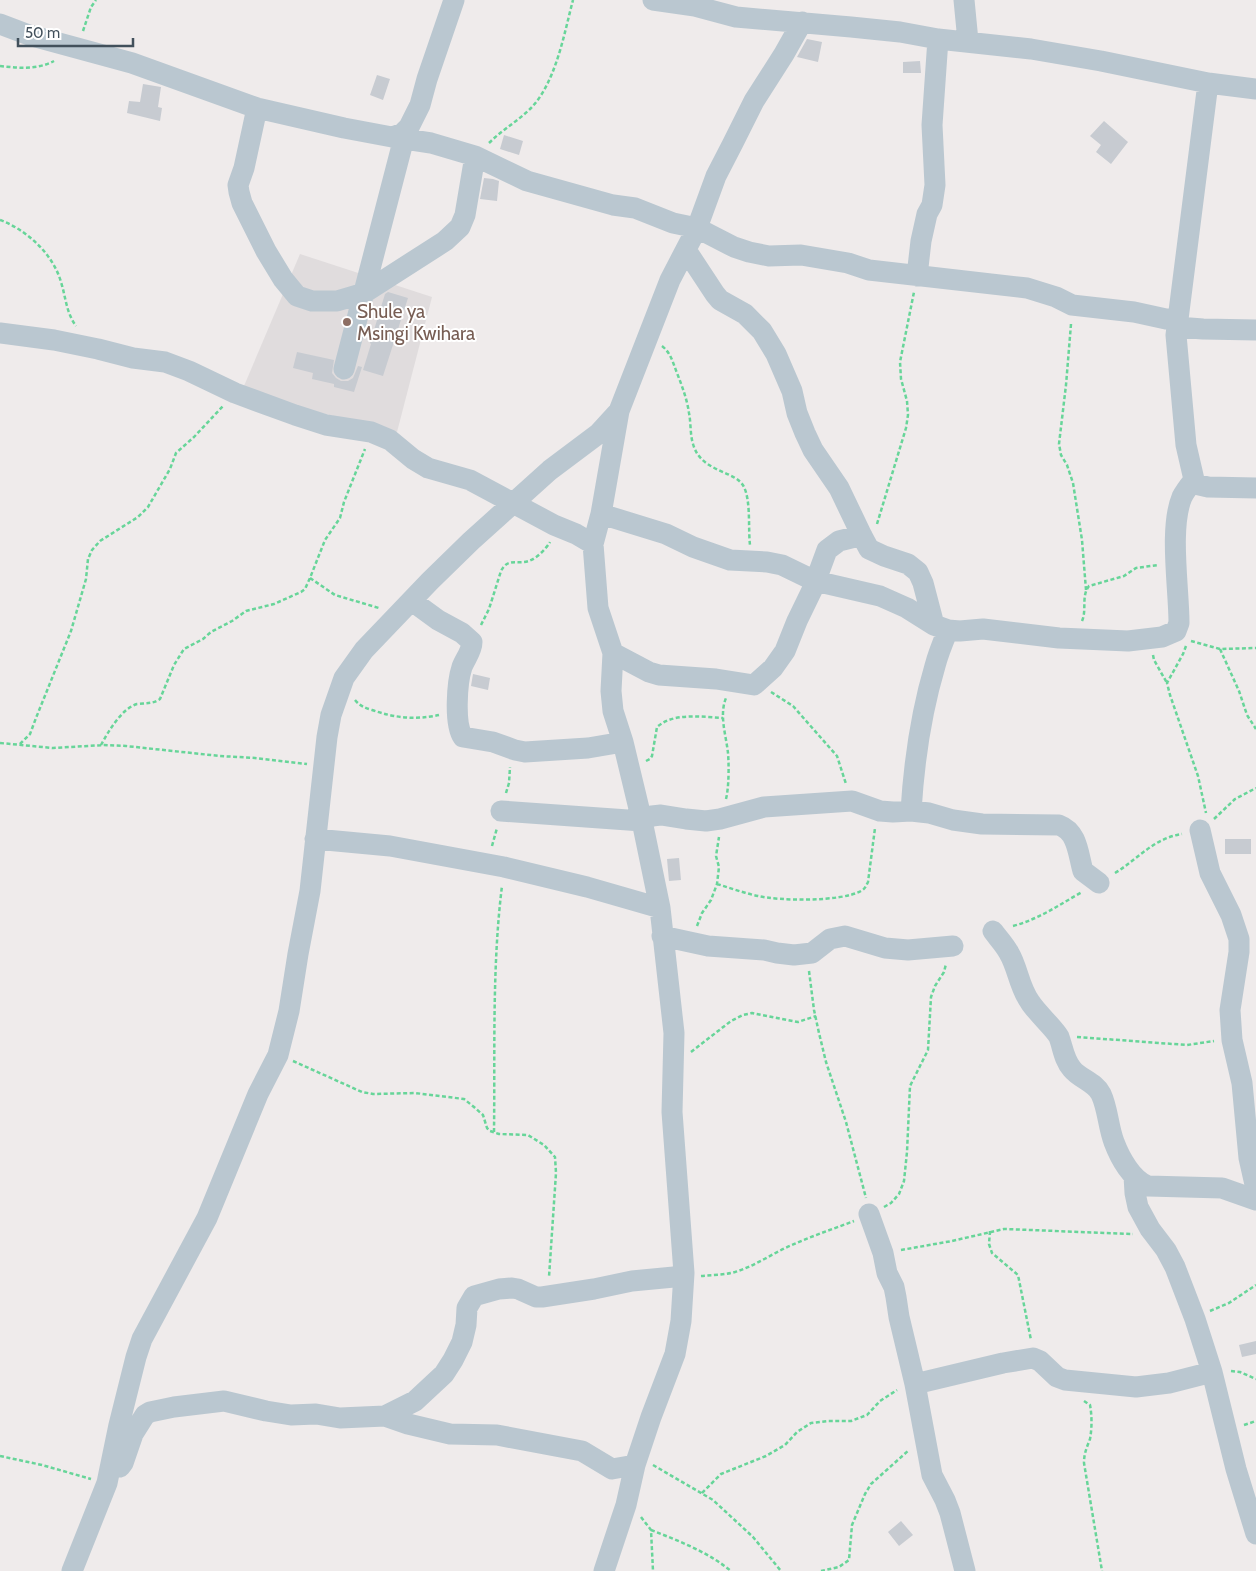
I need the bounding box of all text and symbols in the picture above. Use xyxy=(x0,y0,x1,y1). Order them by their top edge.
scale bar xyxy=(18,15,132,47)
text: 50 m xyxy=(25,24,60,42)
place label: Shule ya Msingi Kwihara xyxy=(357,300,475,345)
marker: Shule ya Msingi Kwihara xyxy=(341,316,353,328)

